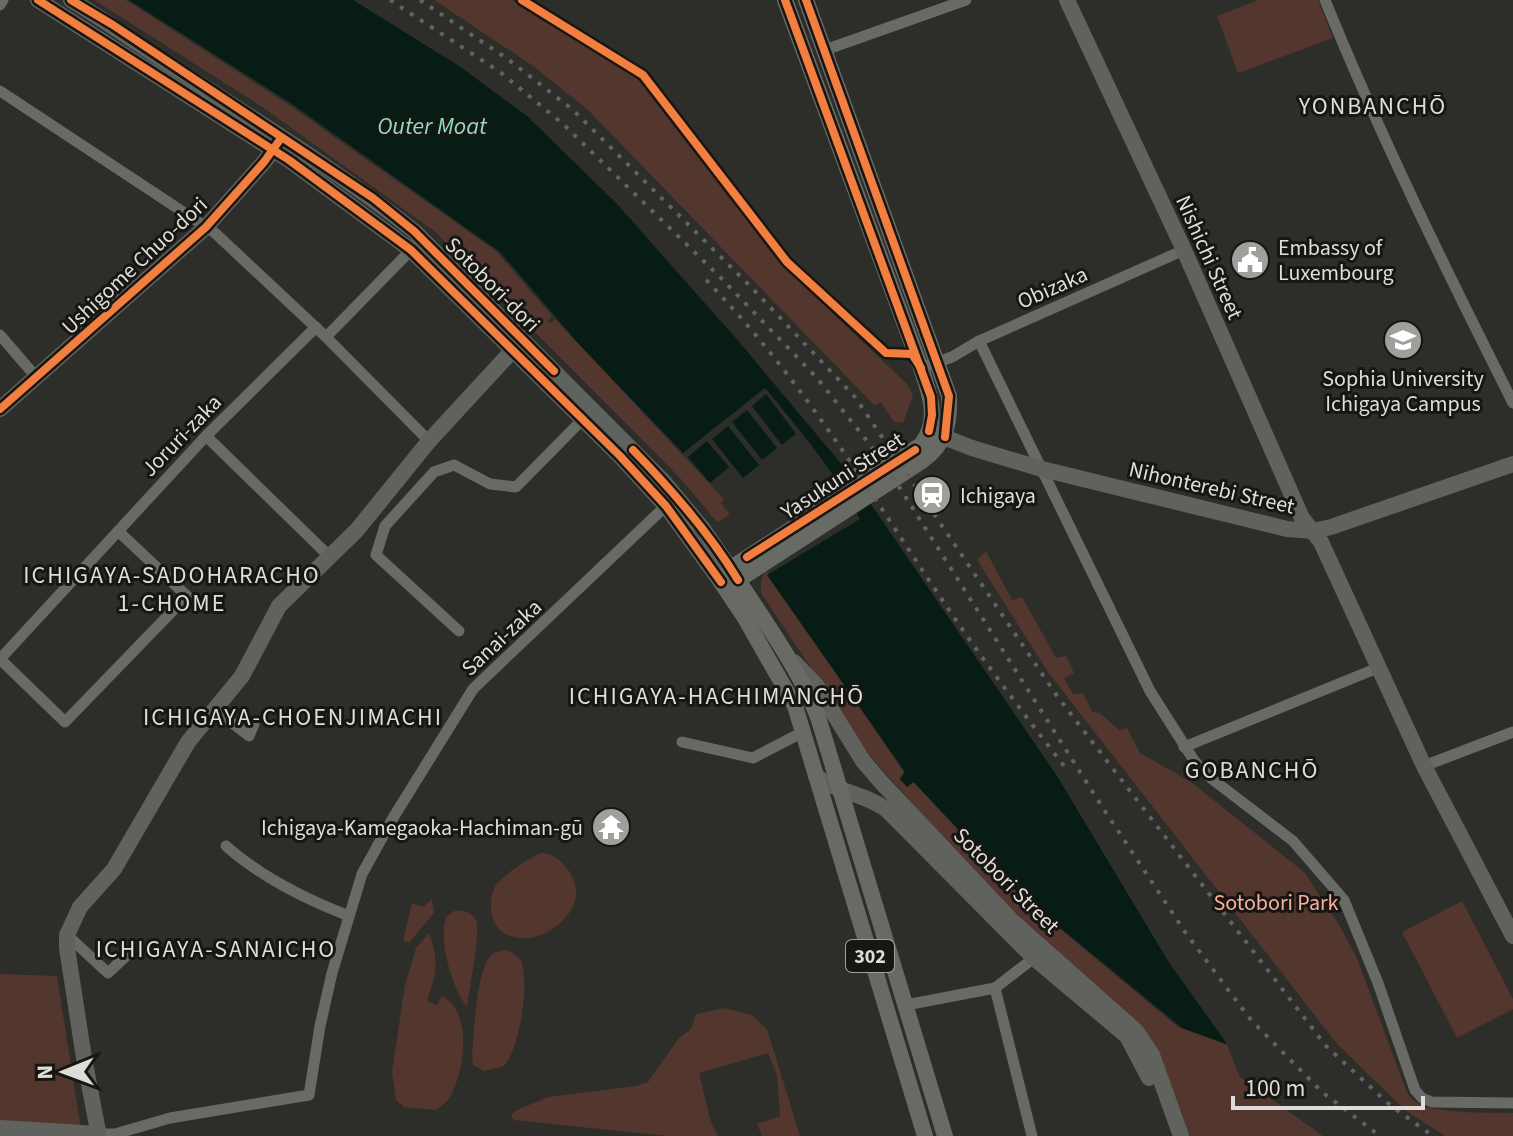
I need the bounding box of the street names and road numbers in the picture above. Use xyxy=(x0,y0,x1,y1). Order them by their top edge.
street label: Ushigome Chuo-dori xyxy=(54,189,215,342)
street label: Nishichi Street xyxy=(1167,190,1251,325)
street label: Sotobori-dori xyxy=(437,230,547,340)
street label: Obizaka xyxy=(1012,258,1093,318)
street label: Joruri-zaka xyxy=(134,387,229,484)
street label: Yasukuni Street xyxy=(774,424,911,528)
street label: Nihonterebi Street xyxy=(1126,453,1298,523)
street label: Sanai-zaka xyxy=(454,592,549,684)
street label: Sotobori Street xyxy=(946,820,1067,942)
road number: 302 xyxy=(846,940,894,972)

